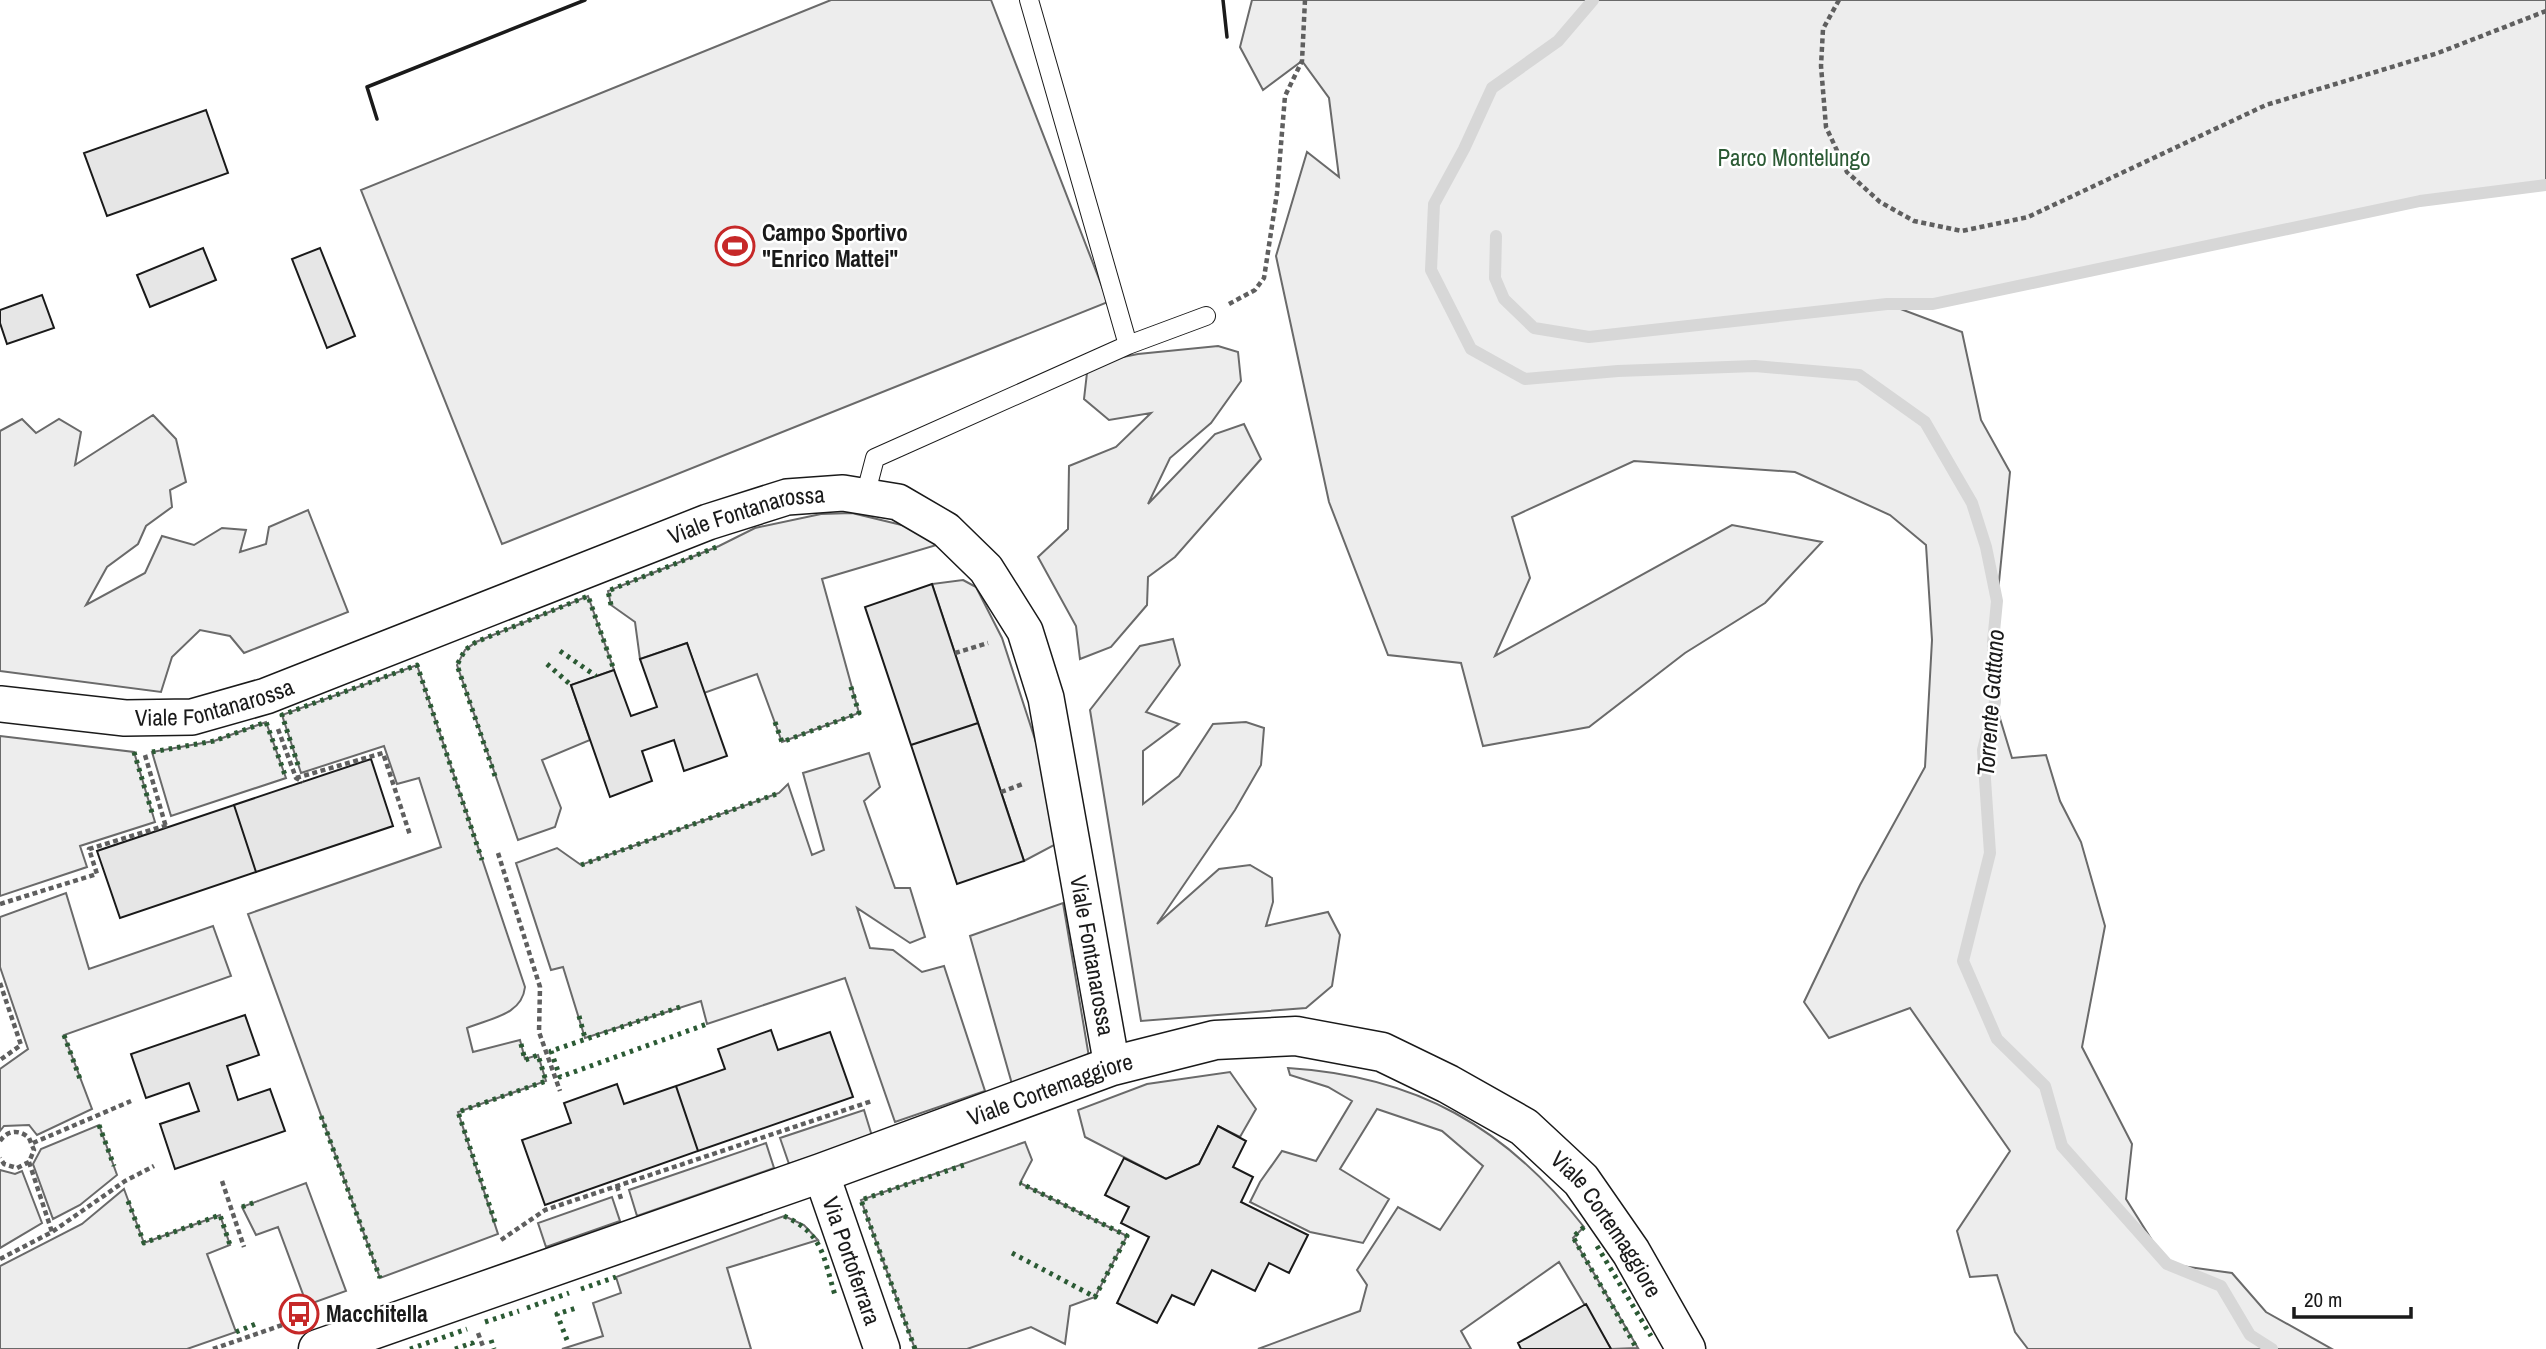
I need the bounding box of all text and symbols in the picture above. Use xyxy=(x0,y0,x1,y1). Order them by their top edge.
park label: Parco Montelungo xyxy=(1717,142,1871,173)
place label: Campo Sportivo "Enrico Mattei" xyxy=(762,217,908,274)
sports icon: Campo Sportivo "Enrico Mattei" xyxy=(714,225,756,267)
street label: Viale Fontanarossa xyxy=(663,478,826,551)
water label: Torrente Gattano xyxy=(1969,628,2011,777)
street label: Viale Fontanarossa xyxy=(135,670,299,733)
street label: Viale Fontanarossa xyxy=(1063,873,1122,1039)
street label: Viale Cortemaggiore xyxy=(963,1045,1136,1133)
street label: Viale Cortemaggiore xyxy=(1544,1144,1670,1303)
street label: Via Portoferrara xyxy=(815,1192,889,1330)
scale bar xyxy=(2294,1276,2411,1320)
text: 20 m xyxy=(2304,1285,2342,1314)
bus stop icon: Macchitella xyxy=(278,1293,320,1335)
place label: Macchitella xyxy=(326,1298,428,1329)

